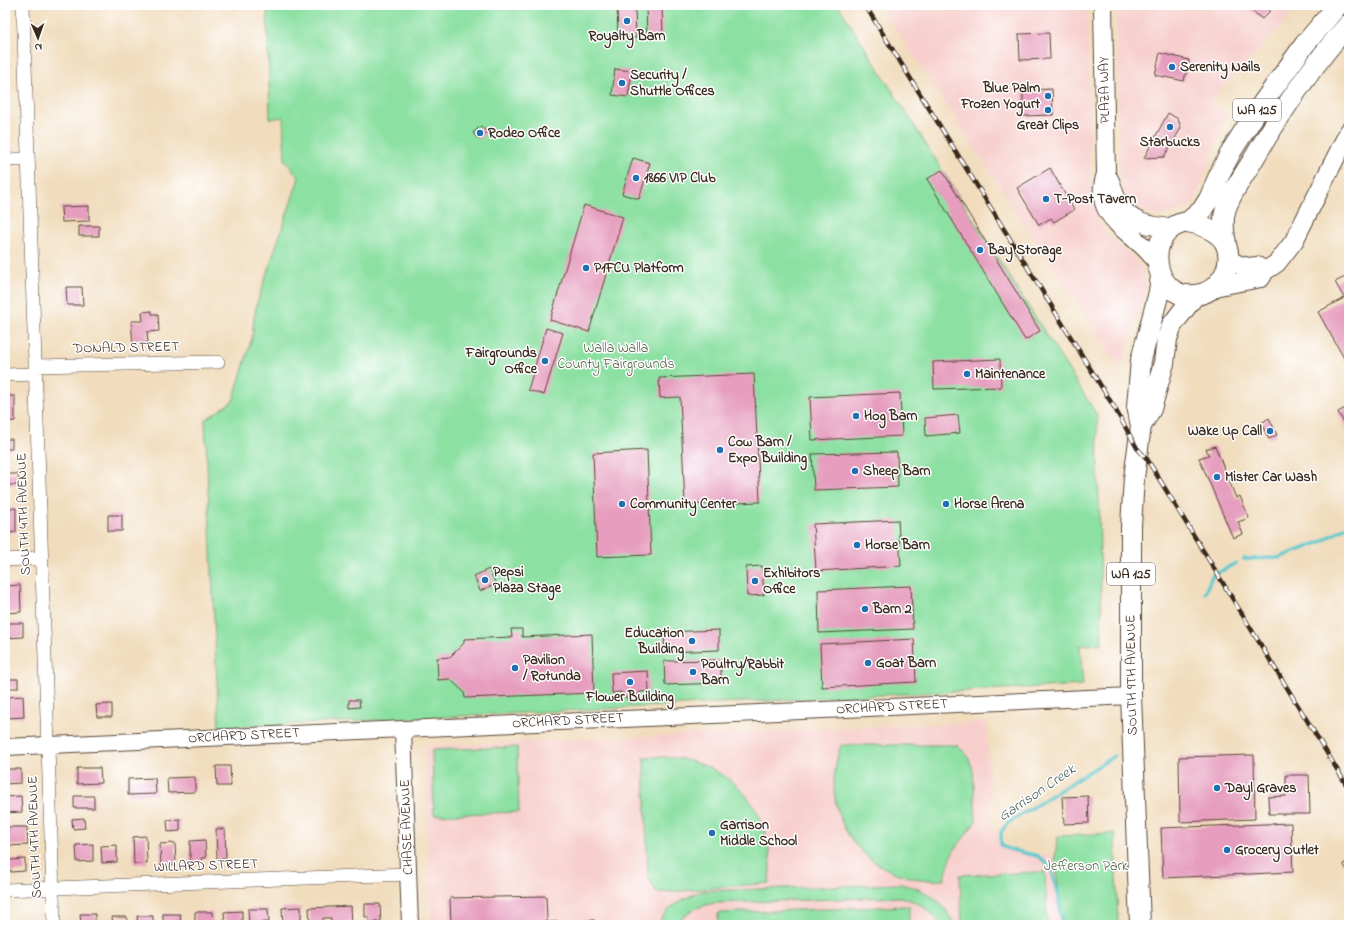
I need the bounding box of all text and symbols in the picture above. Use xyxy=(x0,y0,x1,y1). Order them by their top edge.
marker: Royalty Barn xyxy=(622,16,632,26)
north arrow xyxy=(18,18,58,58)
place label: Royalty Barn xyxy=(588,26,666,49)
text: N xyxy=(34,39,42,55)
street label: PLAZA WAY xyxy=(1094,56,1116,124)
place label: Serenity Nails xyxy=(1180,57,1260,80)
marker: Serenity Nails xyxy=(1167,62,1177,72)
place label: Security / Shuttle Offices xyxy=(630,65,715,102)
marker: Security / Shuttle Offices xyxy=(617,78,627,88)
place label: Blue Palm Frozen Yogurt xyxy=(960,78,1040,117)
marker: Blue Palm Frozen Yogurt xyxy=(1043,91,1053,101)
road number: WA 125 xyxy=(1233,99,1281,121)
marker: Great Clips xyxy=(1043,105,1053,115)
place label: Great Clips xyxy=(1017,115,1079,136)
marker: Starbucks xyxy=(1165,122,1175,132)
place label: Rodeo Office xyxy=(487,123,561,144)
marker: Rodeo Office xyxy=(475,128,485,138)
place label: Starbucks xyxy=(1140,132,1200,153)
place label: 1866 VIP Club xyxy=(644,168,716,189)
marker: 1866 VIP Club xyxy=(631,173,641,183)
place label: T-Post Tavern xyxy=(1054,189,1136,210)
marker: T-Post Tavern xyxy=(1041,194,1051,204)
place label: Bay Storage xyxy=(987,240,1062,263)
marker: Bay Storage xyxy=(975,245,985,255)
place label: P1FCU Platform xyxy=(594,258,684,279)
marker: P1FCU Platform xyxy=(581,263,591,273)
street label: DONALD STREET xyxy=(72,337,179,359)
park label: Walla Walla County Fairgrounds xyxy=(557,338,675,376)
place label: Fairgrounds Office xyxy=(465,343,538,380)
marker: Fairgrounds Office xyxy=(540,356,550,366)
place label: Maintenance xyxy=(975,364,1046,385)
marker: Maintenance xyxy=(962,369,972,379)
place label: Hog Barn xyxy=(864,406,918,429)
marker: Hog Barn xyxy=(851,411,861,421)
place label: Wake Up Call xyxy=(1188,421,1263,442)
marker: Wake Up Call xyxy=(1265,426,1275,436)
place label: Cow Barn / Expo Building xyxy=(728,432,808,471)
marker: Cow Barn / Expo Building xyxy=(715,445,725,455)
street label: SOUTH 4TH AVENUE xyxy=(11,452,37,576)
place label: Sheep Barn xyxy=(863,461,931,482)
marker: Sheep Barn xyxy=(850,466,860,476)
place label: Mister Car Wash xyxy=(1225,467,1318,488)
marker: Mister Car Wash xyxy=(1212,472,1222,482)
place label: Community Center xyxy=(630,494,737,517)
place label: Horse Arena xyxy=(954,494,1025,515)
marker: Community Center xyxy=(617,499,627,509)
marker: Horse Arena xyxy=(941,499,951,509)
place label: Horse Barn xyxy=(865,535,930,556)
marker: Horse Barn xyxy=(852,540,862,550)
place label: Pepsi Plaza Stage xyxy=(493,562,562,601)
place label: Exhibitors Office xyxy=(763,563,820,600)
road number: WA 125 xyxy=(1107,563,1155,585)
marker: Pepsi Plaza Stage xyxy=(480,575,490,585)
marker: Exhibitors Office xyxy=(750,576,760,586)
place label: Barn 2 xyxy=(872,599,912,620)
marker: Barn 2 xyxy=(860,604,870,614)
street label: SOUTH 9TH AVENUE xyxy=(1120,614,1144,736)
place label: Education Building xyxy=(625,623,685,662)
marker: Education Building xyxy=(687,636,697,646)
place label: Pavilion / Rotunda xyxy=(522,650,581,687)
place label: Goat Barn xyxy=(876,653,936,674)
place label: Poultry/Rabbit Barn xyxy=(700,654,784,691)
marker: Goat Barn xyxy=(863,658,873,668)
marker: Pavilion / Rotunda xyxy=(510,663,520,673)
marker: Poultry/Rabbit Barn xyxy=(688,667,698,677)
marker: Flower Building xyxy=(625,677,635,687)
place label: Flower Building xyxy=(585,687,675,710)
street label: ORCHARD STREET xyxy=(836,694,948,720)
street label: ORCHARD STREET xyxy=(512,708,624,734)
street label: ORCHARD STREET xyxy=(188,723,300,749)
water label: Garrison Creek xyxy=(994,758,1081,827)
street label: SOUTH 4TH AVENUE xyxy=(22,775,48,899)
place label: Dayl Graves xyxy=(1224,778,1296,801)
street label: CHASE AVENUE xyxy=(395,779,419,875)
marker: Dayl Graves xyxy=(1212,783,1222,793)
place label: Garrison Middle School xyxy=(720,815,798,852)
marker: Garrison Middle School xyxy=(707,828,717,838)
place label: Grocery Outlet xyxy=(1235,840,1319,863)
marker: Grocery Outlet xyxy=(1222,845,1232,855)
street label: WILLARD STREET xyxy=(153,854,259,878)
park label: Jefferson Park xyxy=(1044,856,1129,877)

